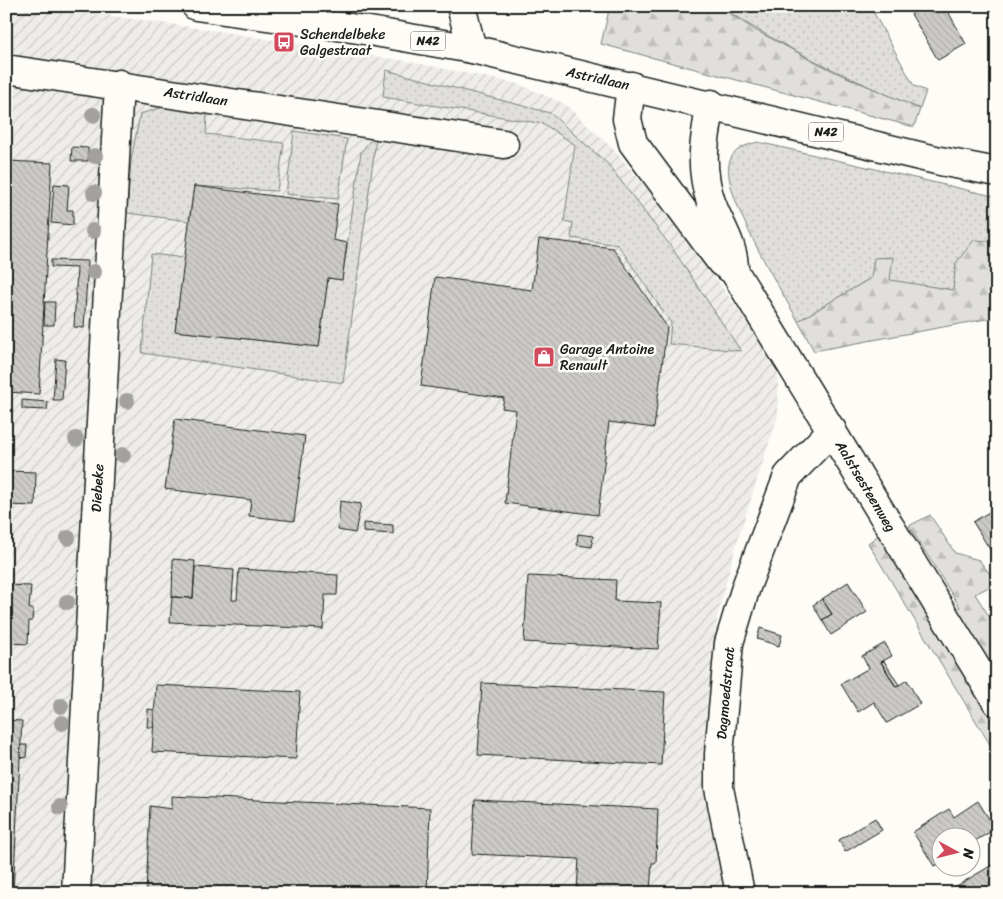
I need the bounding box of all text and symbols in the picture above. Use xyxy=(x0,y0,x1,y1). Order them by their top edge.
place label: Schendelbeke Galgestraat xyxy=(300,22,385,63)
bus stop icon: Schendelbeke Galgestraat xyxy=(272,30,296,54)
road number: N42 xyxy=(410,31,446,50)
street label: Astridlaan xyxy=(563,59,632,98)
street label: Astridlaan xyxy=(161,79,230,114)
road number: N42 xyxy=(808,122,844,142)
place label: Garage Antoine Renault xyxy=(560,337,654,378)
shop icon: Garage Antoine Renault xyxy=(532,345,556,369)
street label: Aalstsesteenweg xyxy=(828,435,903,537)
street label: Diebeke xyxy=(84,463,111,513)
street label: Dagmoedstraat xyxy=(709,646,742,740)
north arrow xyxy=(930,826,980,876)
text: N xyxy=(955,846,982,860)

